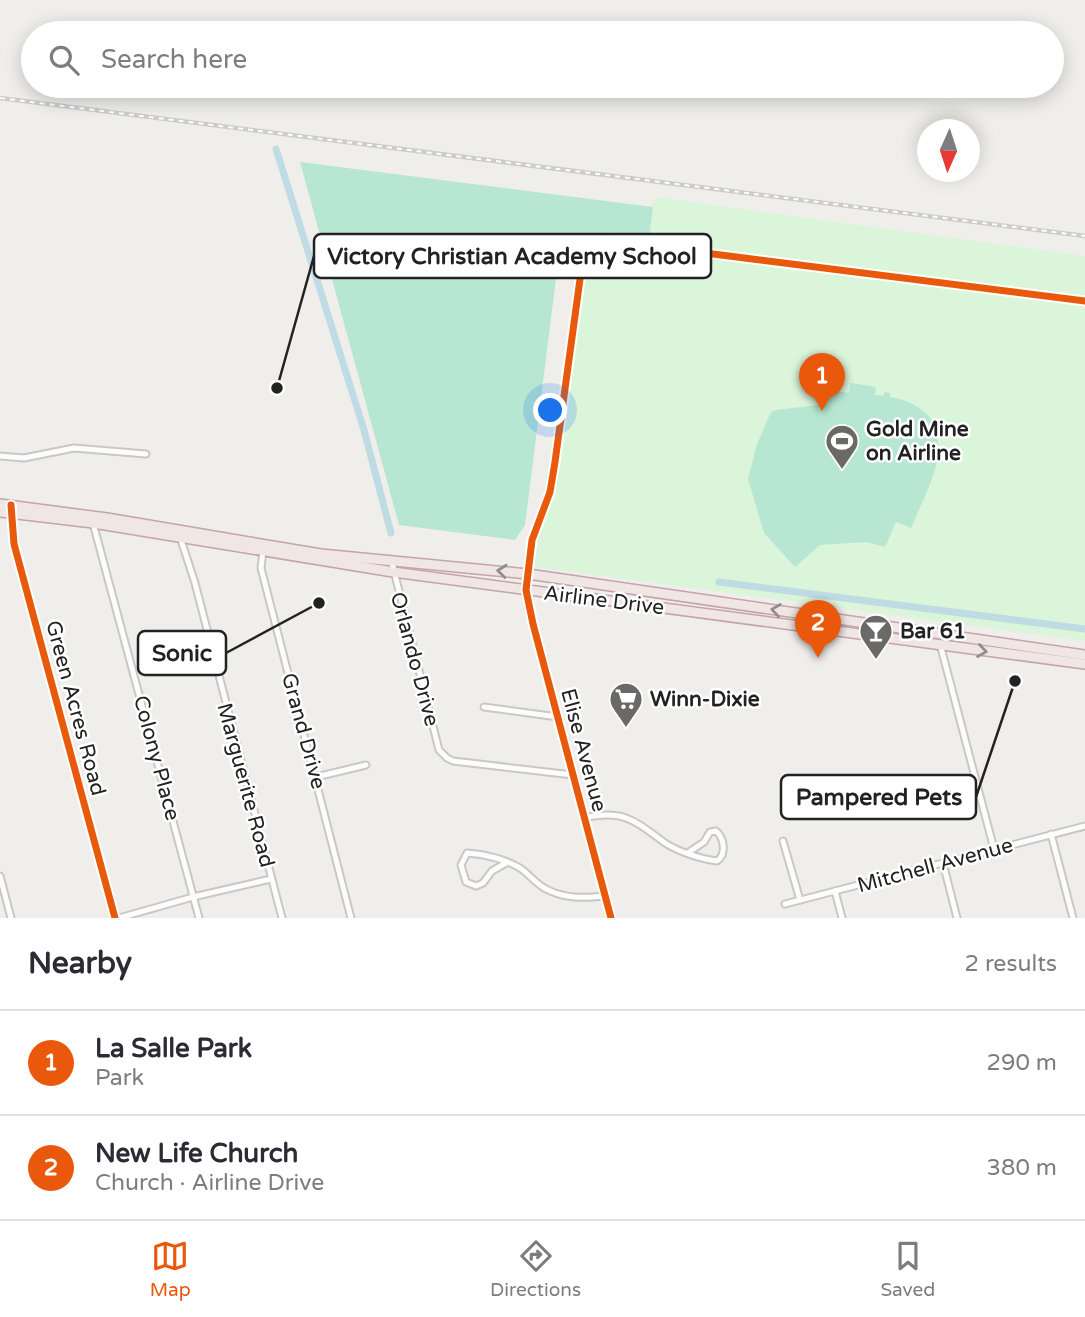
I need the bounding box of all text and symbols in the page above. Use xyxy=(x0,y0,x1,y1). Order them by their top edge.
search box xyxy=(21,21,1064,98)
icon: search xyxy=(45,41,83,79)
text: Search here xyxy=(101,44,247,75)
north arrow xyxy=(917,119,980,182)
callout: Victory Christian Academy School xyxy=(314,234,711,278)
text: Victory Christian Academy School xyxy=(327,243,697,271)
pin: 1 xyxy=(799,353,845,411)
your location xyxy=(533,393,567,427)
place label: Gold Mine on Airline xyxy=(866,417,969,466)
sports icon: Gold Mine on Airline xyxy=(823,422,861,471)
one-way arrow xyxy=(497,563,508,578)
street label: Airline Drive xyxy=(542,581,666,620)
street label: Orlando Drive xyxy=(385,589,444,729)
pin: 2 xyxy=(795,600,841,658)
one-way arrow xyxy=(770,603,782,618)
bar icon: Bar 61 xyxy=(857,612,895,661)
street label: Green Acres Road xyxy=(40,618,111,798)
place label: Bar 61 xyxy=(900,619,966,644)
callout: Sonic xyxy=(138,631,226,675)
text: Sonic xyxy=(152,640,212,668)
one-way arrow xyxy=(976,644,988,659)
street label: Grand Drive xyxy=(276,670,331,792)
supermarket icon: Winn-Dixie xyxy=(607,680,645,729)
street label: Elise Avenue xyxy=(555,686,612,815)
place label: Winn-Dixie xyxy=(650,687,760,712)
street label: Colony Place xyxy=(128,693,185,823)
street label: Marguerite Road xyxy=(212,700,279,870)
callout: Pampered Pets xyxy=(781,775,976,819)
text: Pampered Pets xyxy=(796,784,962,812)
street label: Mitchell Avenue xyxy=(855,833,1016,898)
text: Nearby xyxy=(28,945,132,982)
text: 2 results xyxy=(964,950,1057,978)
text: La Salle Park xyxy=(95,1033,252,1064)
text: 1 xyxy=(44,1049,58,1077)
text: 290 m xyxy=(987,1049,1057,1077)
text: Park xyxy=(95,1064,144,1092)
text: New Life Church xyxy=(95,1138,298,1169)
text: 2 xyxy=(44,1154,58,1182)
text: 380 m xyxy=(987,1154,1057,1182)
text: Church · Airline Drive xyxy=(95,1169,324,1197)
tab: Map xyxy=(150,1237,191,1301)
tab: Directions xyxy=(490,1237,581,1301)
tab: Saved xyxy=(880,1237,935,1301)

